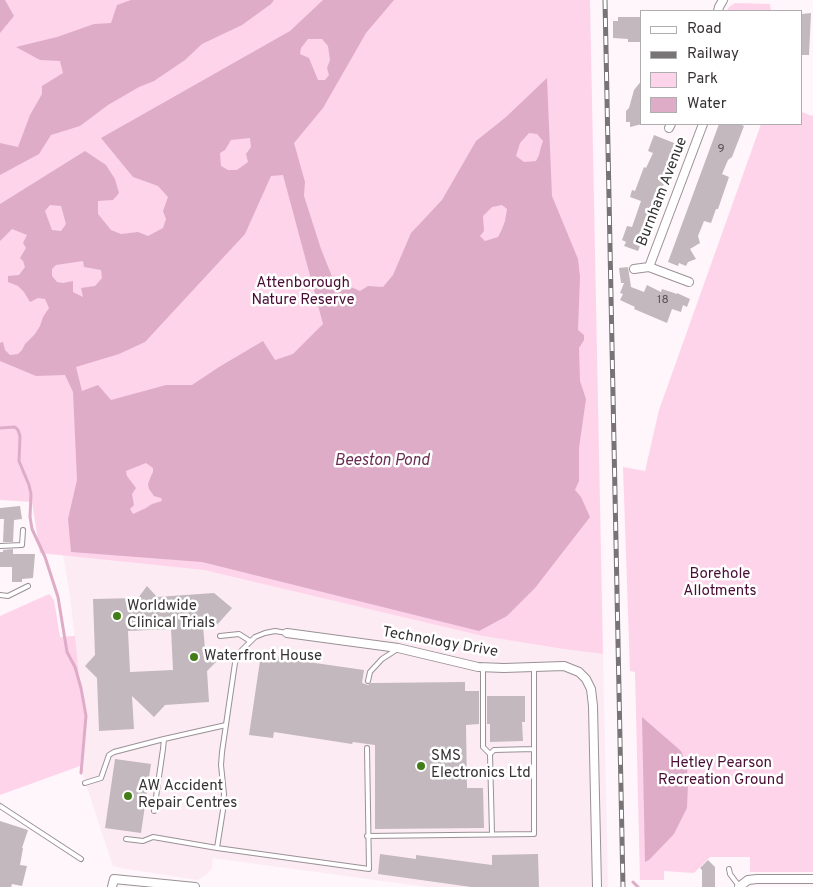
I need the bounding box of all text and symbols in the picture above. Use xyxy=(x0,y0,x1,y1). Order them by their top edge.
legend xyxy=(640,10,803,125)
text: Road xyxy=(687,20,722,39)
text: Railway xyxy=(687,45,739,64)
text: Park xyxy=(687,70,718,89)
text: Water xyxy=(687,95,726,114)
street label: Burnham Avenue xyxy=(634,135,692,249)
house number: 9 xyxy=(717,143,725,157)
park label: Attenborough Nature Reserve xyxy=(251,275,355,310)
house number: 18 xyxy=(657,294,669,308)
water label: Beeston Pond xyxy=(335,452,429,472)
park label: Borehole Allotments xyxy=(683,566,757,601)
place label: Worldwide Clinical Trials xyxy=(127,598,215,633)
marker: Worldwide Clinical Trials xyxy=(111,610,123,622)
street label: Technology Drive xyxy=(381,624,499,662)
place label: Waterfront House xyxy=(204,648,322,666)
marker: Waterfront House xyxy=(188,651,200,663)
place label: SMS Electronics Ltd xyxy=(431,748,531,783)
park label: Hetley Pearson Recreation Ground xyxy=(658,755,784,790)
marker: SMS Electronics Ltd xyxy=(415,760,427,772)
place label: AW Accident Repair Centres xyxy=(138,778,237,813)
marker: AW Accident Repair Centres xyxy=(122,790,134,802)

